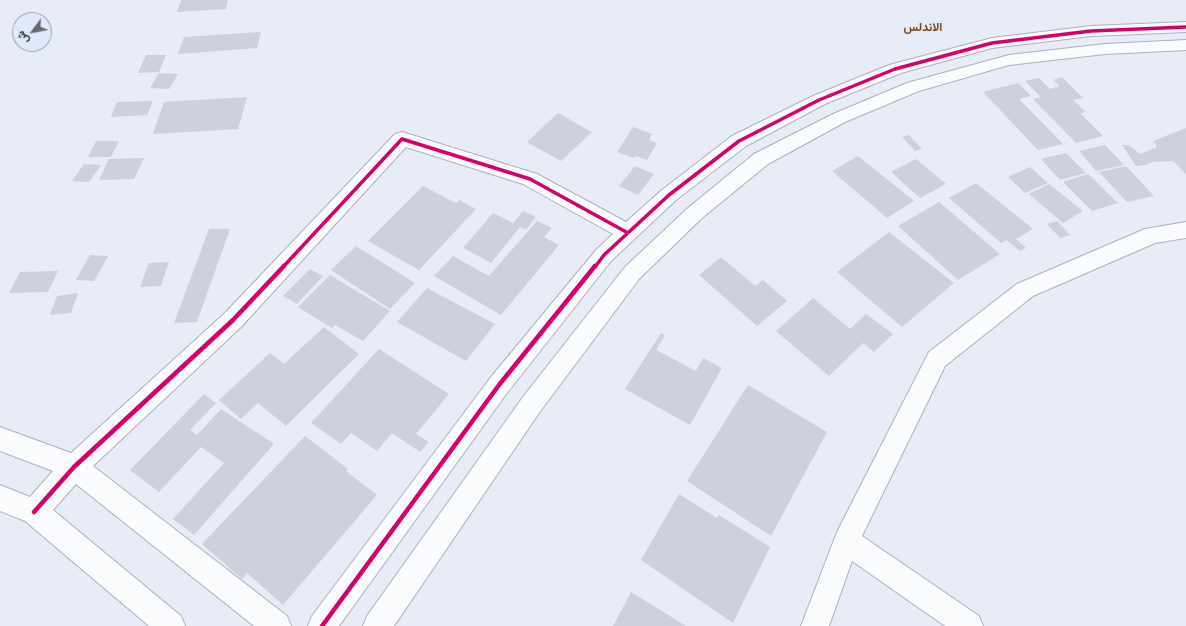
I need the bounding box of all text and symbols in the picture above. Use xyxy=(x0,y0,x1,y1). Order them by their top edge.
north arrow xyxy=(12,12,52,52)
district label: الاندلس xyxy=(904,21,942,35)
text: ش xyxy=(12,29,32,48)

